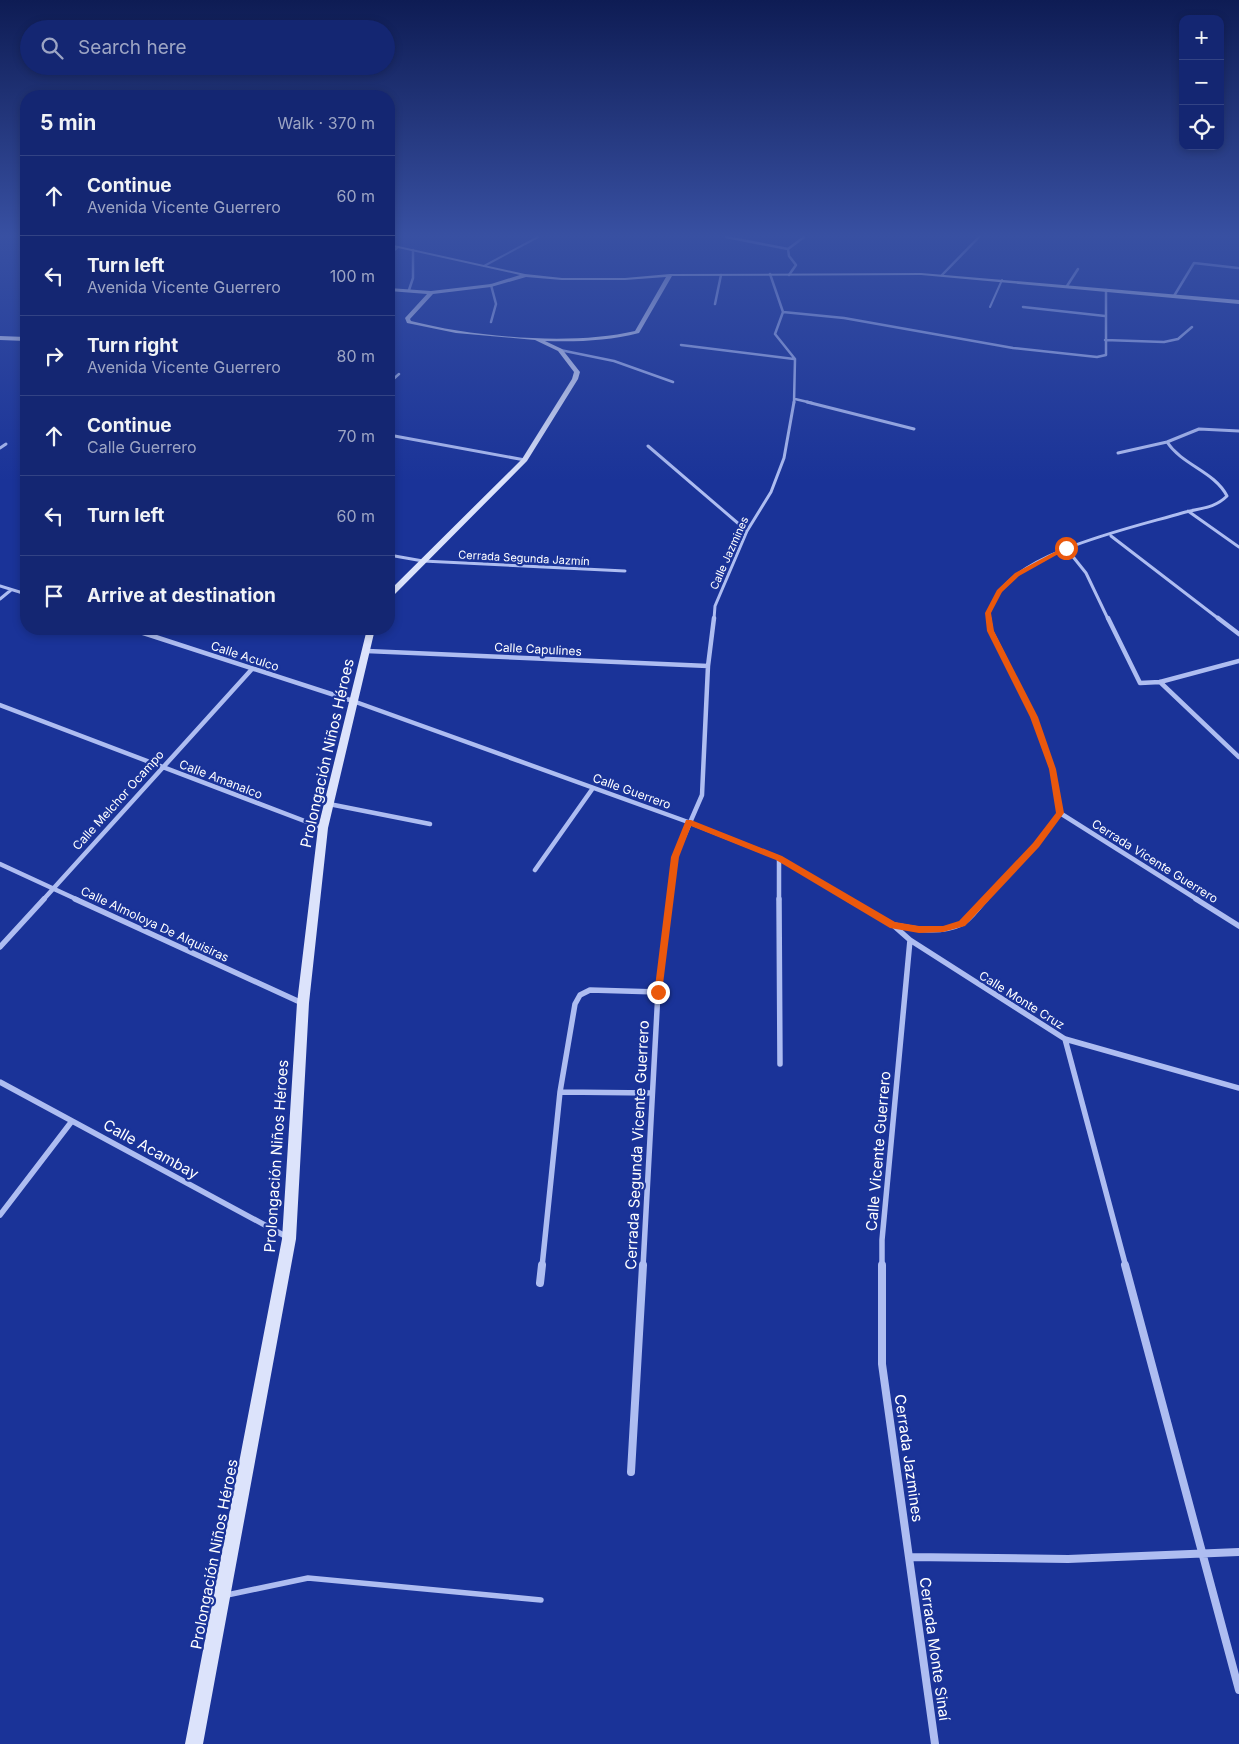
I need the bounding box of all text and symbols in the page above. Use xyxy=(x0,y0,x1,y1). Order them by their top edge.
map controls xyxy=(1179,15,1224,150)
button: + xyxy=(1179,15,1224,60)
search box xyxy=(20,20,395,75)
icon: search xyxy=(38,34,66,62)
text: Search here xyxy=(78,36,187,59)
button: − xyxy=(1179,60,1224,105)
button: locate xyxy=(1179,105,1224,150)
text: 5 min xyxy=(40,110,96,135)
text: Walk · 370 m xyxy=(278,113,375,133)
text: Continue xyxy=(87,174,172,197)
icon: ahead xyxy=(40,182,68,210)
text: 60 m xyxy=(336,186,375,206)
text: Avenida Vicente Guerrero xyxy=(87,197,281,217)
text: Turn left xyxy=(87,254,165,277)
icon: left xyxy=(40,262,68,290)
text: 100 m xyxy=(330,266,375,286)
text: Avenida Vicente Guerrero xyxy=(87,277,281,297)
text: Turn right xyxy=(87,334,178,357)
icon: right xyxy=(40,342,68,370)
text: 80 m xyxy=(336,346,375,366)
text: Avenida Vicente Guerrero xyxy=(87,357,281,377)
text: Continue xyxy=(87,414,172,437)
icon: ahead xyxy=(40,422,68,450)
text: 70 m xyxy=(338,426,375,446)
text: Calle Guerrero xyxy=(87,437,197,457)
icon: left xyxy=(40,502,68,530)
text: Turn left xyxy=(87,504,165,527)
text: 60 m xyxy=(336,506,375,526)
street label: Calle Jazmines xyxy=(707,514,751,592)
route start xyxy=(1055,537,1078,560)
street label: Cerrada Segunda Jazmín xyxy=(458,548,590,568)
icon: arrive xyxy=(40,582,68,610)
text: Arrive at destination xyxy=(87,584,276,607)
street label: Calle Aculco xyxy=(209,638,281,674)
street label: Calle Capulines xyxy=(494,639,582,659)
street label: Prolongación Niños Héroes xyxy=(296,657,358,849)
street label: Calle Melchor Ocampo xyxy=(69,747,167,853)
street label: Calle Amanalco xyxy=(177,756,265,802)
street label: Calle Guerrero xyxy=(591,770,673,812)
street label: Cerrada Vicente Guerrero xyxy=(1089,816,1221,906)
street label: Calle Almoloya De Alquisiras xyxy=(79,883,231,965)
street label: Calle Monte Cruz xyxy=(976,968,1068,1032)
route end xyxy=(647,981,670,1004)
street label: Cerrada Segunda Vicente Guerrero xyxy=(621,1020,653,1270)
street label: Prolongación Niños Héroes xyxy=(260,1059,292,1253)
street label: Calle Vicente Guerrero xyxy=(862,1070,894,1232)
street label: Calle Acambay xyxy=(100,1115,203,1183)
street label: Cerrada Jazmines xyxy=(891,1393,927,1523)
street label: Prolongación Niños Héroes xyxy=(186,1457,242,1651)
street label: Cerrada Monte Sinaí xyxy=(916,1576,955,1722)

